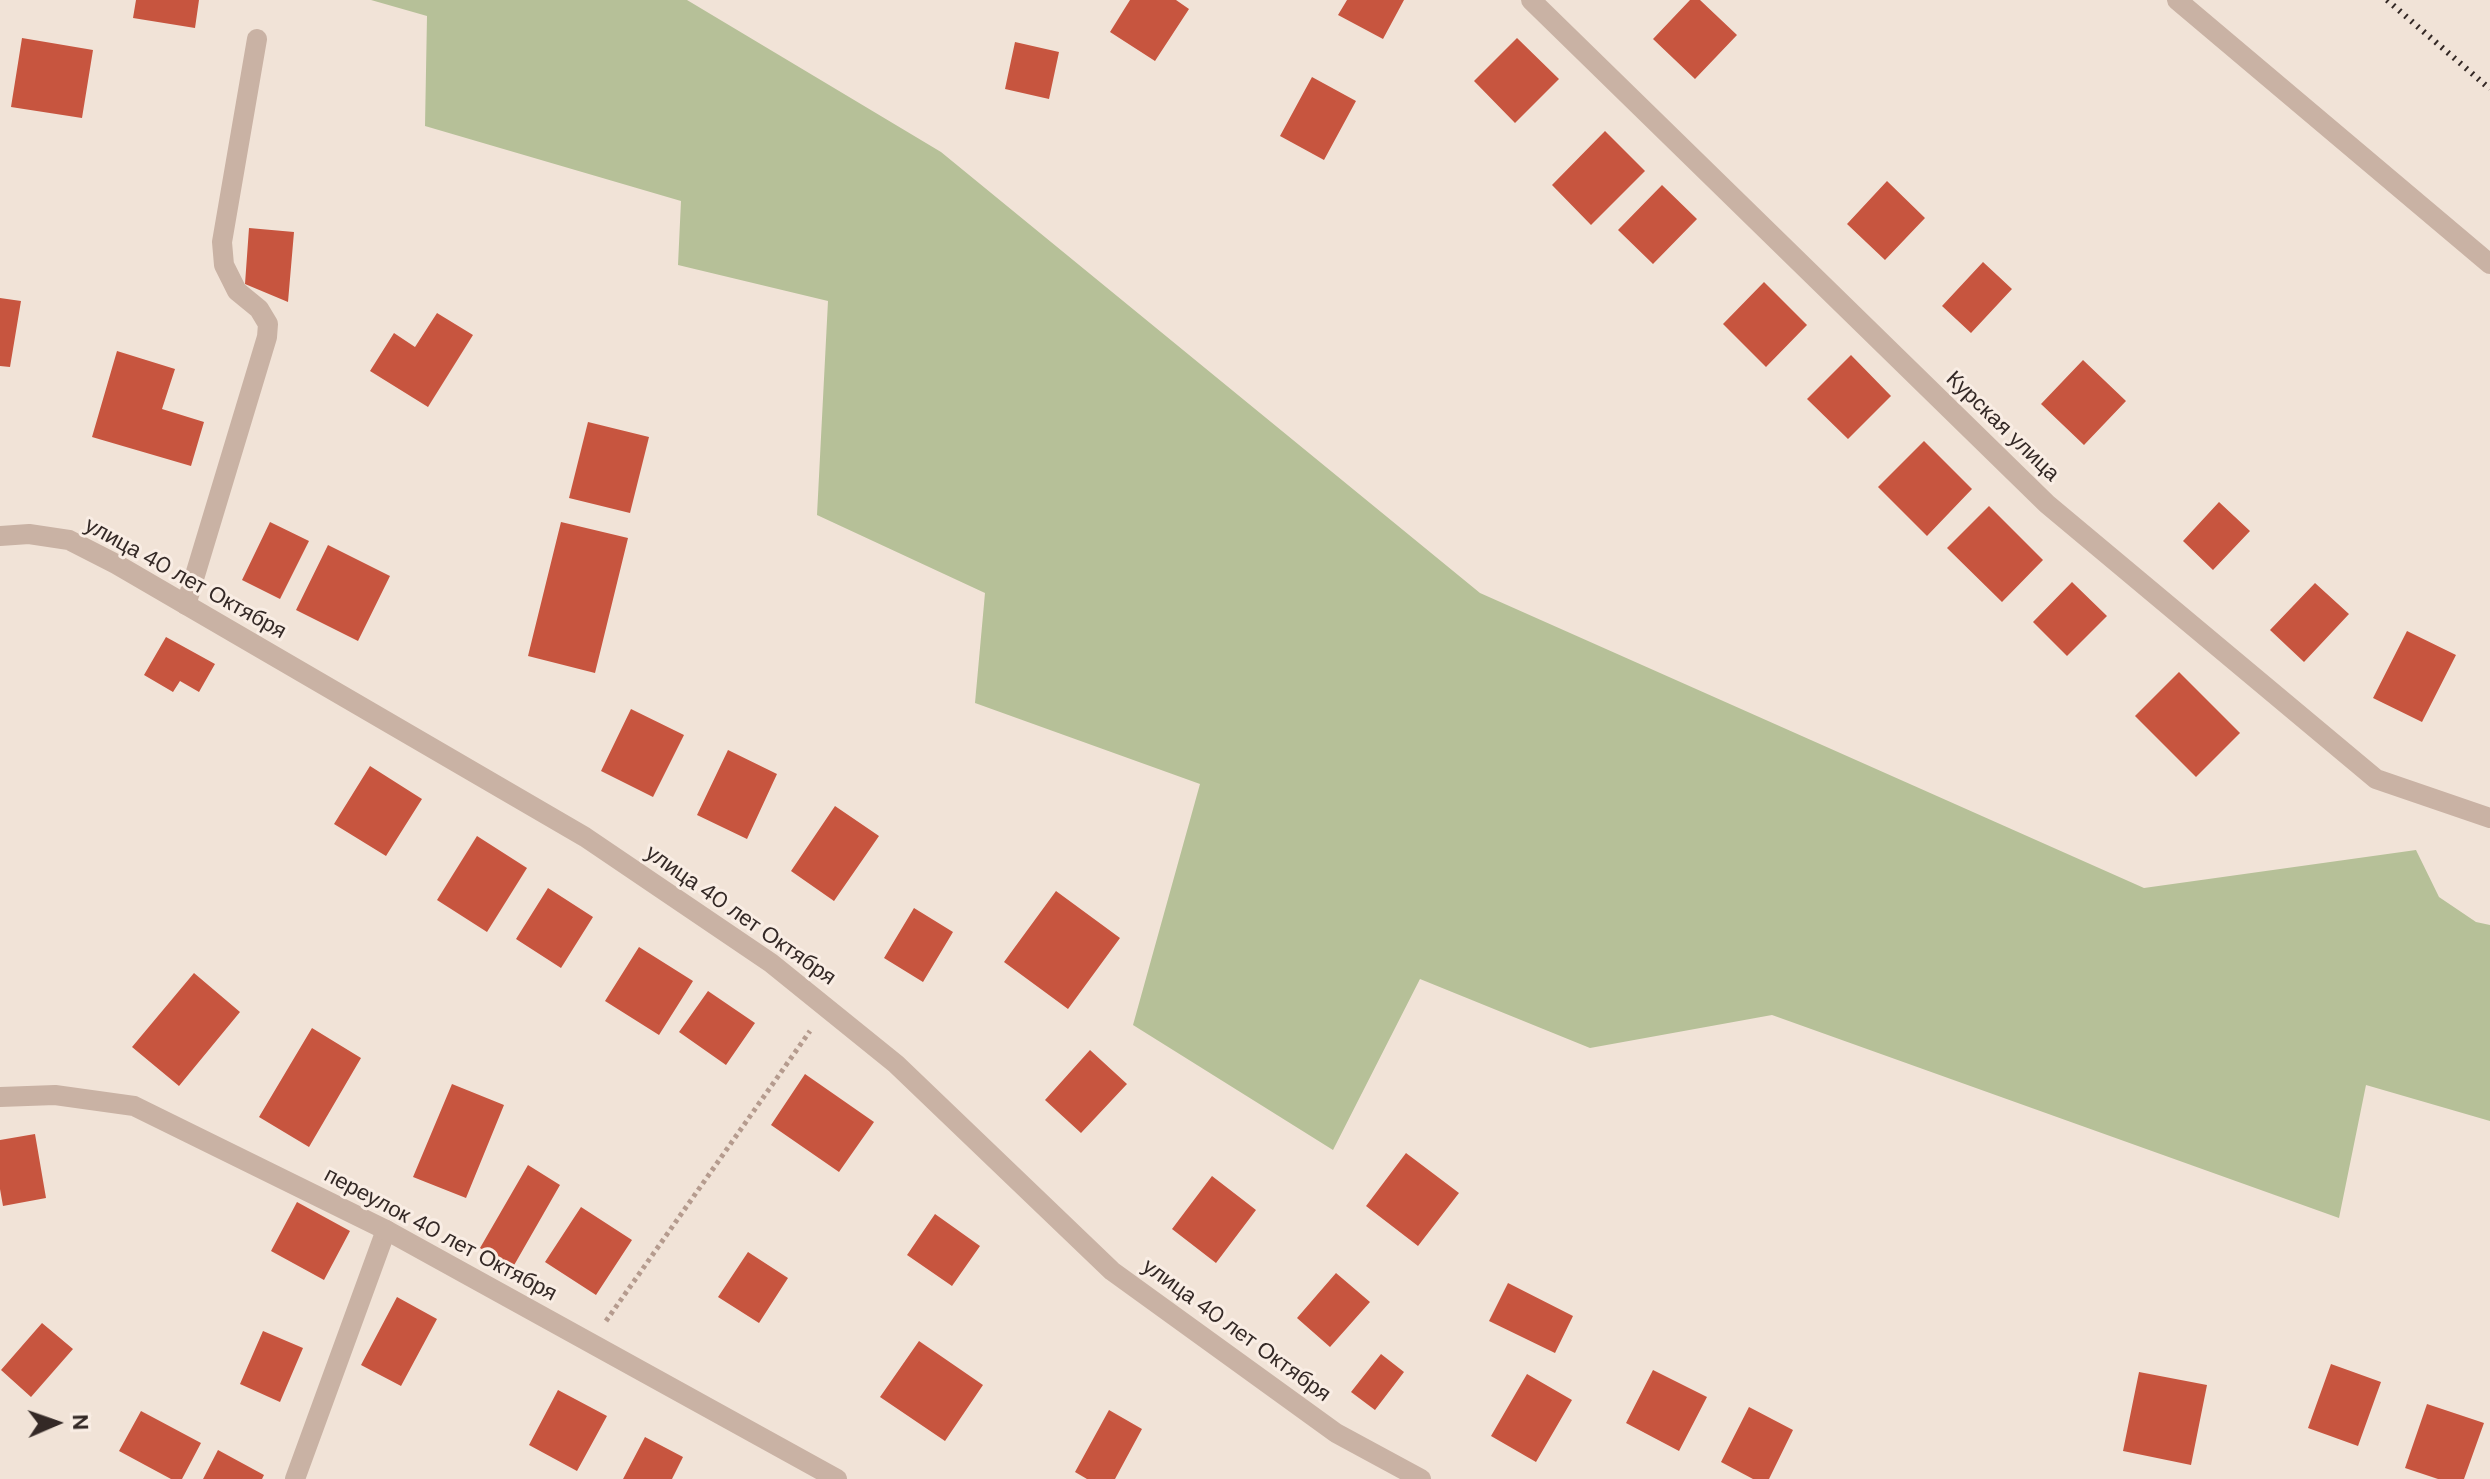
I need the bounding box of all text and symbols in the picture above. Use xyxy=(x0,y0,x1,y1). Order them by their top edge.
street label: Курская улица xyxy=(1940,366,2064,488)
street label: улица 40 лет Октября xyxy=(80,513,290,645)
street label: улица 40 лет Октября xyxy=(640,840,840,992)
street label: переулок 40 лет Октября xyxy=(319,1162,561,1308)
street label: улица 40 лет Октября xyxy=(1137,1254,1335,1408)
north arrow xyxy=(16,1383,96,1463)
text: N xyxy=(66,1414,95,1431)

